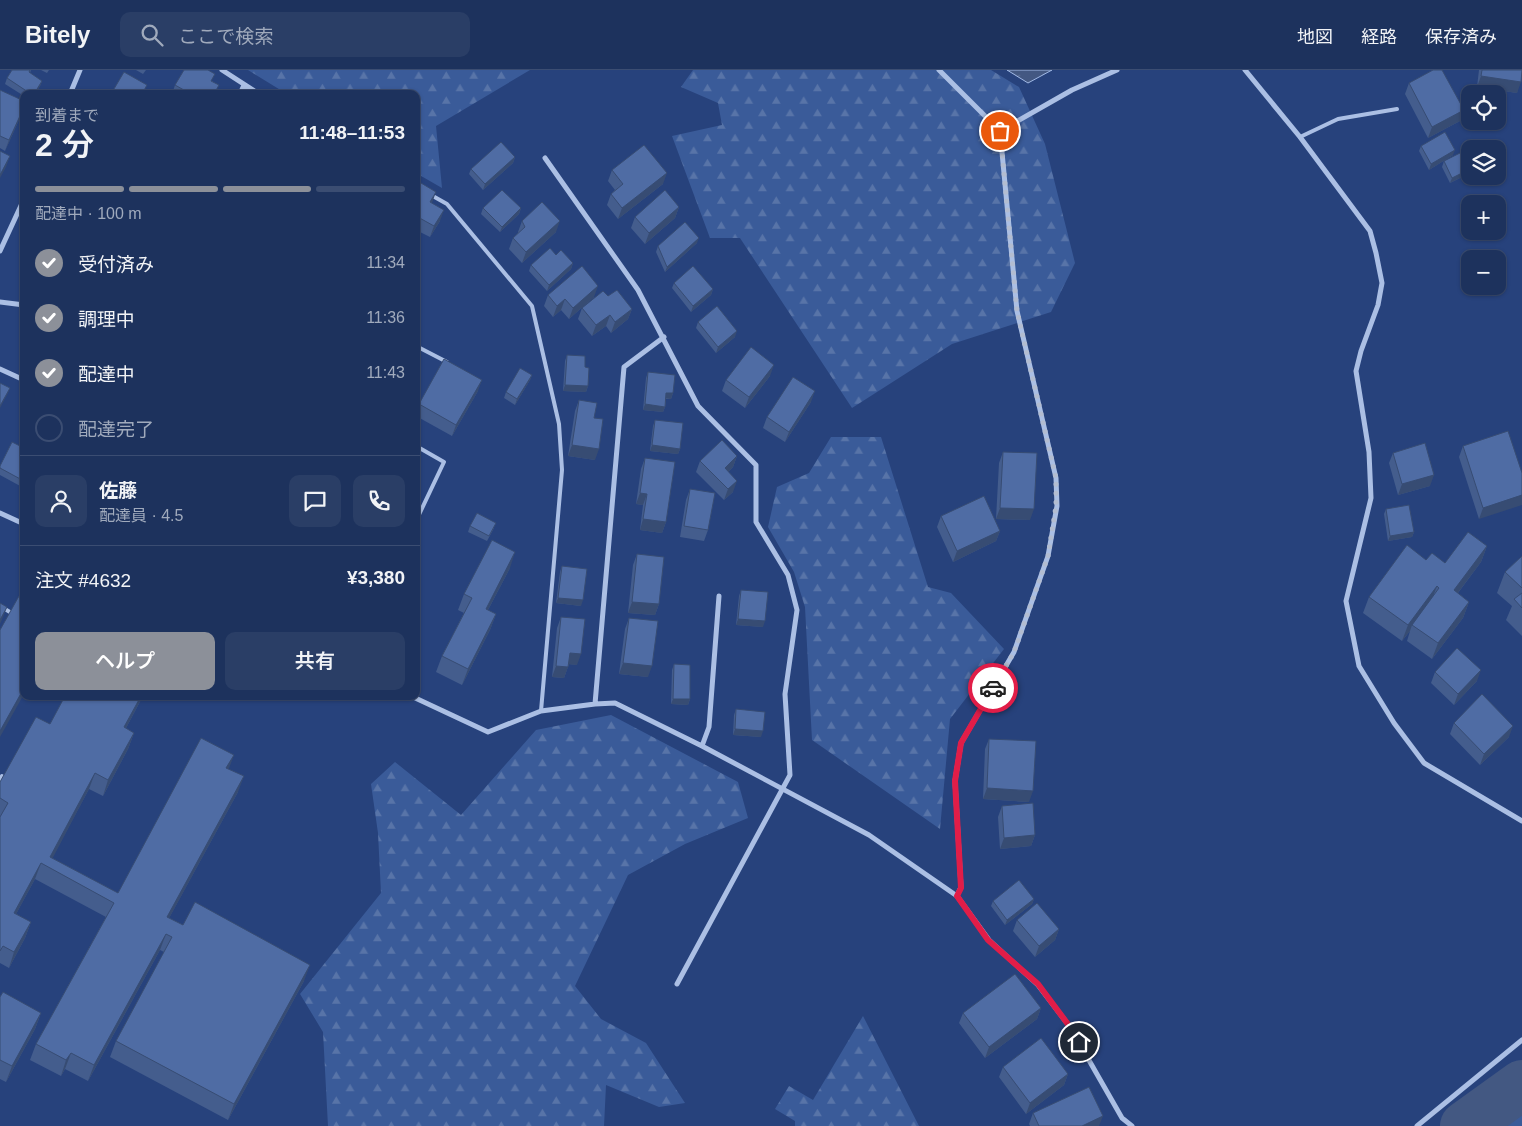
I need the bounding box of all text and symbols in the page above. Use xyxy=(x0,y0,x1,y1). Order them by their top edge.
search box xyxy=(120,12,470,57)
text: Bitely xyxy=(25,21,90,48)
icon: search xyxy=(138,21,166,49)
text: ここで検索 xyxy=(178,26,273,47)
text: 地図 xyxy=(1297,27,1333,47)
text: 経路 xyxy=(1361,27,1397,47)
text: 保存済み xyxy=(1425,27,1497,47)
map controls xyxy=(1461,85,1506,295)
button: locate xyxy=(1461,85,1506,130)
text: 到着まで xyxy=(35,107,99,124)
pin xyxy=(979,110,1021,152)
icon: bag xyxy=(986,117,1014,145)
text: 11:48–11:53 xyxy=(299,122,405,143)
text: 2 分 xyxy=(35,127,94,163)
button: layers xyxy=(1461,140,1506,185)
button: + xyxy=(1461,195,1506,240)
text: 配達中 · 100 m xyxy=(35,205,142,222)
icon: check xyxy=(35,249,63,277)
button: − xyxy=(1461,250,1506,295)
text: 受付済み xyxy=(78,254,154,275)
text: 11:34 xyxy=(366,254,405,271)
icon: check xyxy=(35,304,63,332)
text: 調理中 xyxy=(78,309,135,330)
text: 11:36 xyxy=(366,309,405,326)
icon: check xyxy=(35,359,63,387)
text: 配達中 xyxy=(78,364,135,385)
text: 11:43 xyxy=(366,364,405,381)
text: 配達完了 xyxy=(78,419,154,440)
button: person xyxy=(35,475,87,527)
button: chat xyxy=(289,475,341,527)
button: phone xyxy=(353,475,405,527)
text: 佐藤 xyxy=(99,480,137,501)
text: 配達員 · 4.5 xyxy=(99,507,183,524)
text: ¥3,380 xyxy=(347,567,405,588)
text: 注文 #4632 xyxy=(35,570,131,591)
button: ヘルプ xyxy=(35,632,215,690)
button: 共有 xyxy=(225,632,405,690)
courier xyxy=(968,663,1018,713)
icon: car xyxy=(979,674,1007,702)
pin xyxy=(1058,1021,1100,1063)
icon: home xyxy=(1065,1028,1093,1056)

